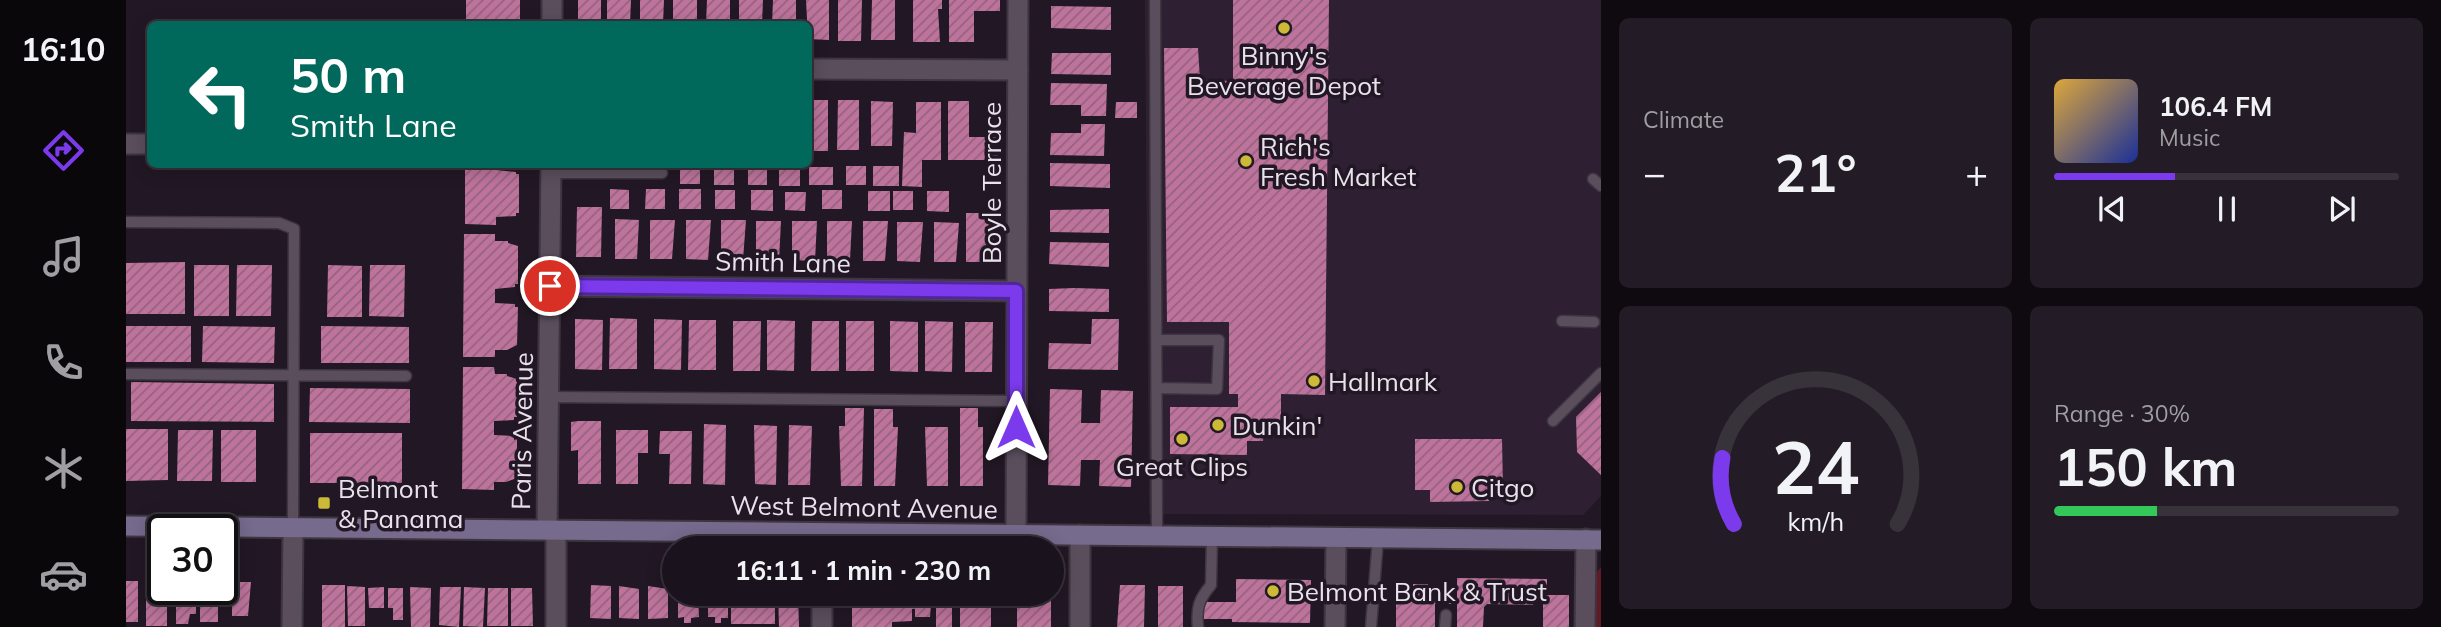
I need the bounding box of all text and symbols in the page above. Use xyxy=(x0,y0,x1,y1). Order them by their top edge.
marker: Binny's Beverage Depot xyxy=(1276,20,1292,36)
text: 16:10 xyxy=(21,29,105,69)
place label: Binny's Beverage Depot xyxy=(1187,39,1381,102)
text: 50 m xyxy=(290,44,406,105)
icon: left xyxy=(175,49,266,140)
text: 106.4 FM xyxy=(2159,90,2272,123)
street label: Boyle Terrace xyxy=(975,102,1008,264)
text: Smith Lane xyxy=(290,105,457,145)
text: Climate xyxy=(1643,105,1724,134)
text: Music xyxy=(2159,123,2220,152)
icon: directions xyxy=(39,126,88,175)
place label: Rich's Fresh Market xyxy=(1260,130,1416,193)
text: 21° xyxy=(1774,140,1857,205)
text: − xyxy=(1643,149,1666,197)
text: + xyxy=(1965,149,1988,197)
marker: Rich's Fresh Market xyxy=(1238,153,1254,169)
icon: previous xyxy=(2093,190,2131,228)
icon: pause xyxy=(2208,190,2246,228)
icon: next xyxy=(2323,190,2361,228)
icon: music xyxy=(39,232,88,281)
street label: Smith Lane xyxy=(715,244,851,280)
pin xyxy=(520,256,580,316)
icon: arrive xyxy=(531,267,569,305)
icon: phone xyxy=(39,338,88,387)
street label: Paris Avenue xyxy=(504,352,540,510)
place label: Hallmark xyxy=(1328,365,1438,398)
marker: Hallmark xyxy=(1306,373,1322,389)
position arrow xyxy=(979,390,1053,464)
text: Range · 30% xyxy=(2054,399,2190,428)
place label: Dunkin' xyxy=(1232,409,1322,442)
marker: Dunkin' xyxy=(1210,417,1226,433)
text: 24 xyxy=(1772,421,1859,512)
marker: Great Clips xyxy=(1174,431,1190,447)
text: 150 km xyxy=(2054,434,2237,499)
icon: climate xyxy=(39,444,88,493)
place label: Great Clips xyxy=(1116,450,1248,483)
place label: Citgo xyxy=(1471,471,1534,504)
place label: Belmont & Panama xyxy=(338,472,463,535)
marker: Citgo xyxy=(1449,479,1465,495)
street label: West Belmont Avenue xyxy=(730,488,998,526)
marker: Belmont & Panama xyxy=(316,495,332,511)
text: km/h xyxy=(1787,505,1844,536)
speed limit sign: 30 xyxy=(147,514,238,605)
icon: car xyxy=(39,550,88,599)
text: 16:11 · 1 min · 230 m xyxy=(735,554,991,587)
place label: Belmont Bank & Trust xyxy=(1287,575,1547,608)
marker: Belmont Bank & Trust xyxy=(1265,583,1281,599)

